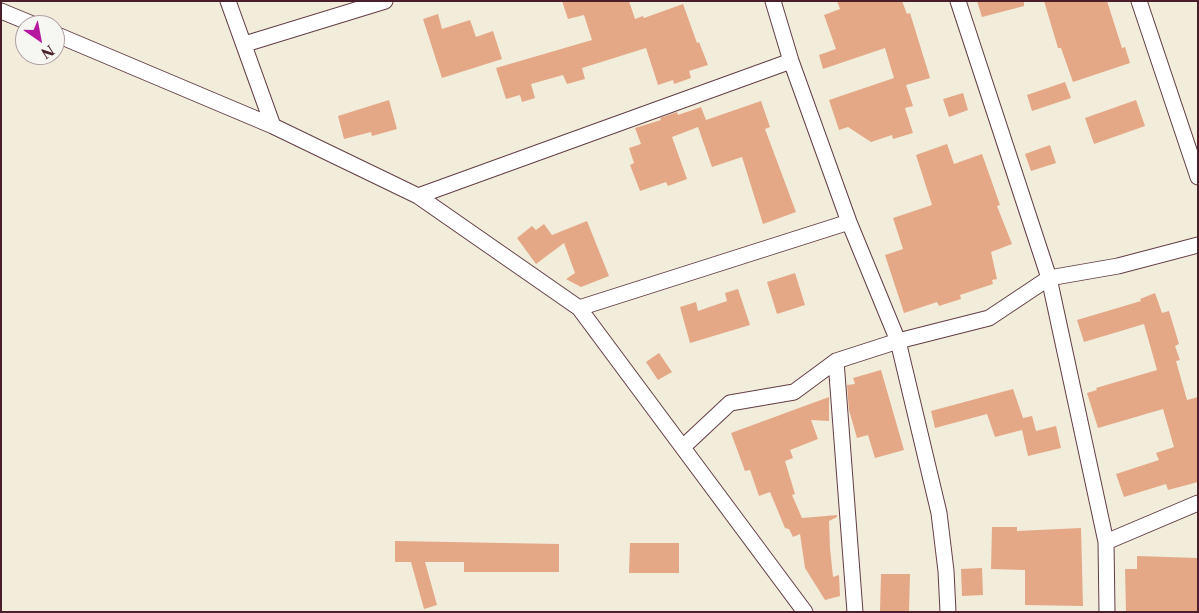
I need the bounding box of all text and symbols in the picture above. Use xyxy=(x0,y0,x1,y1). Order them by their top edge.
north arrow xyxy=(15,15,65,65)
text: N xyxy=(38,41,58,63)

